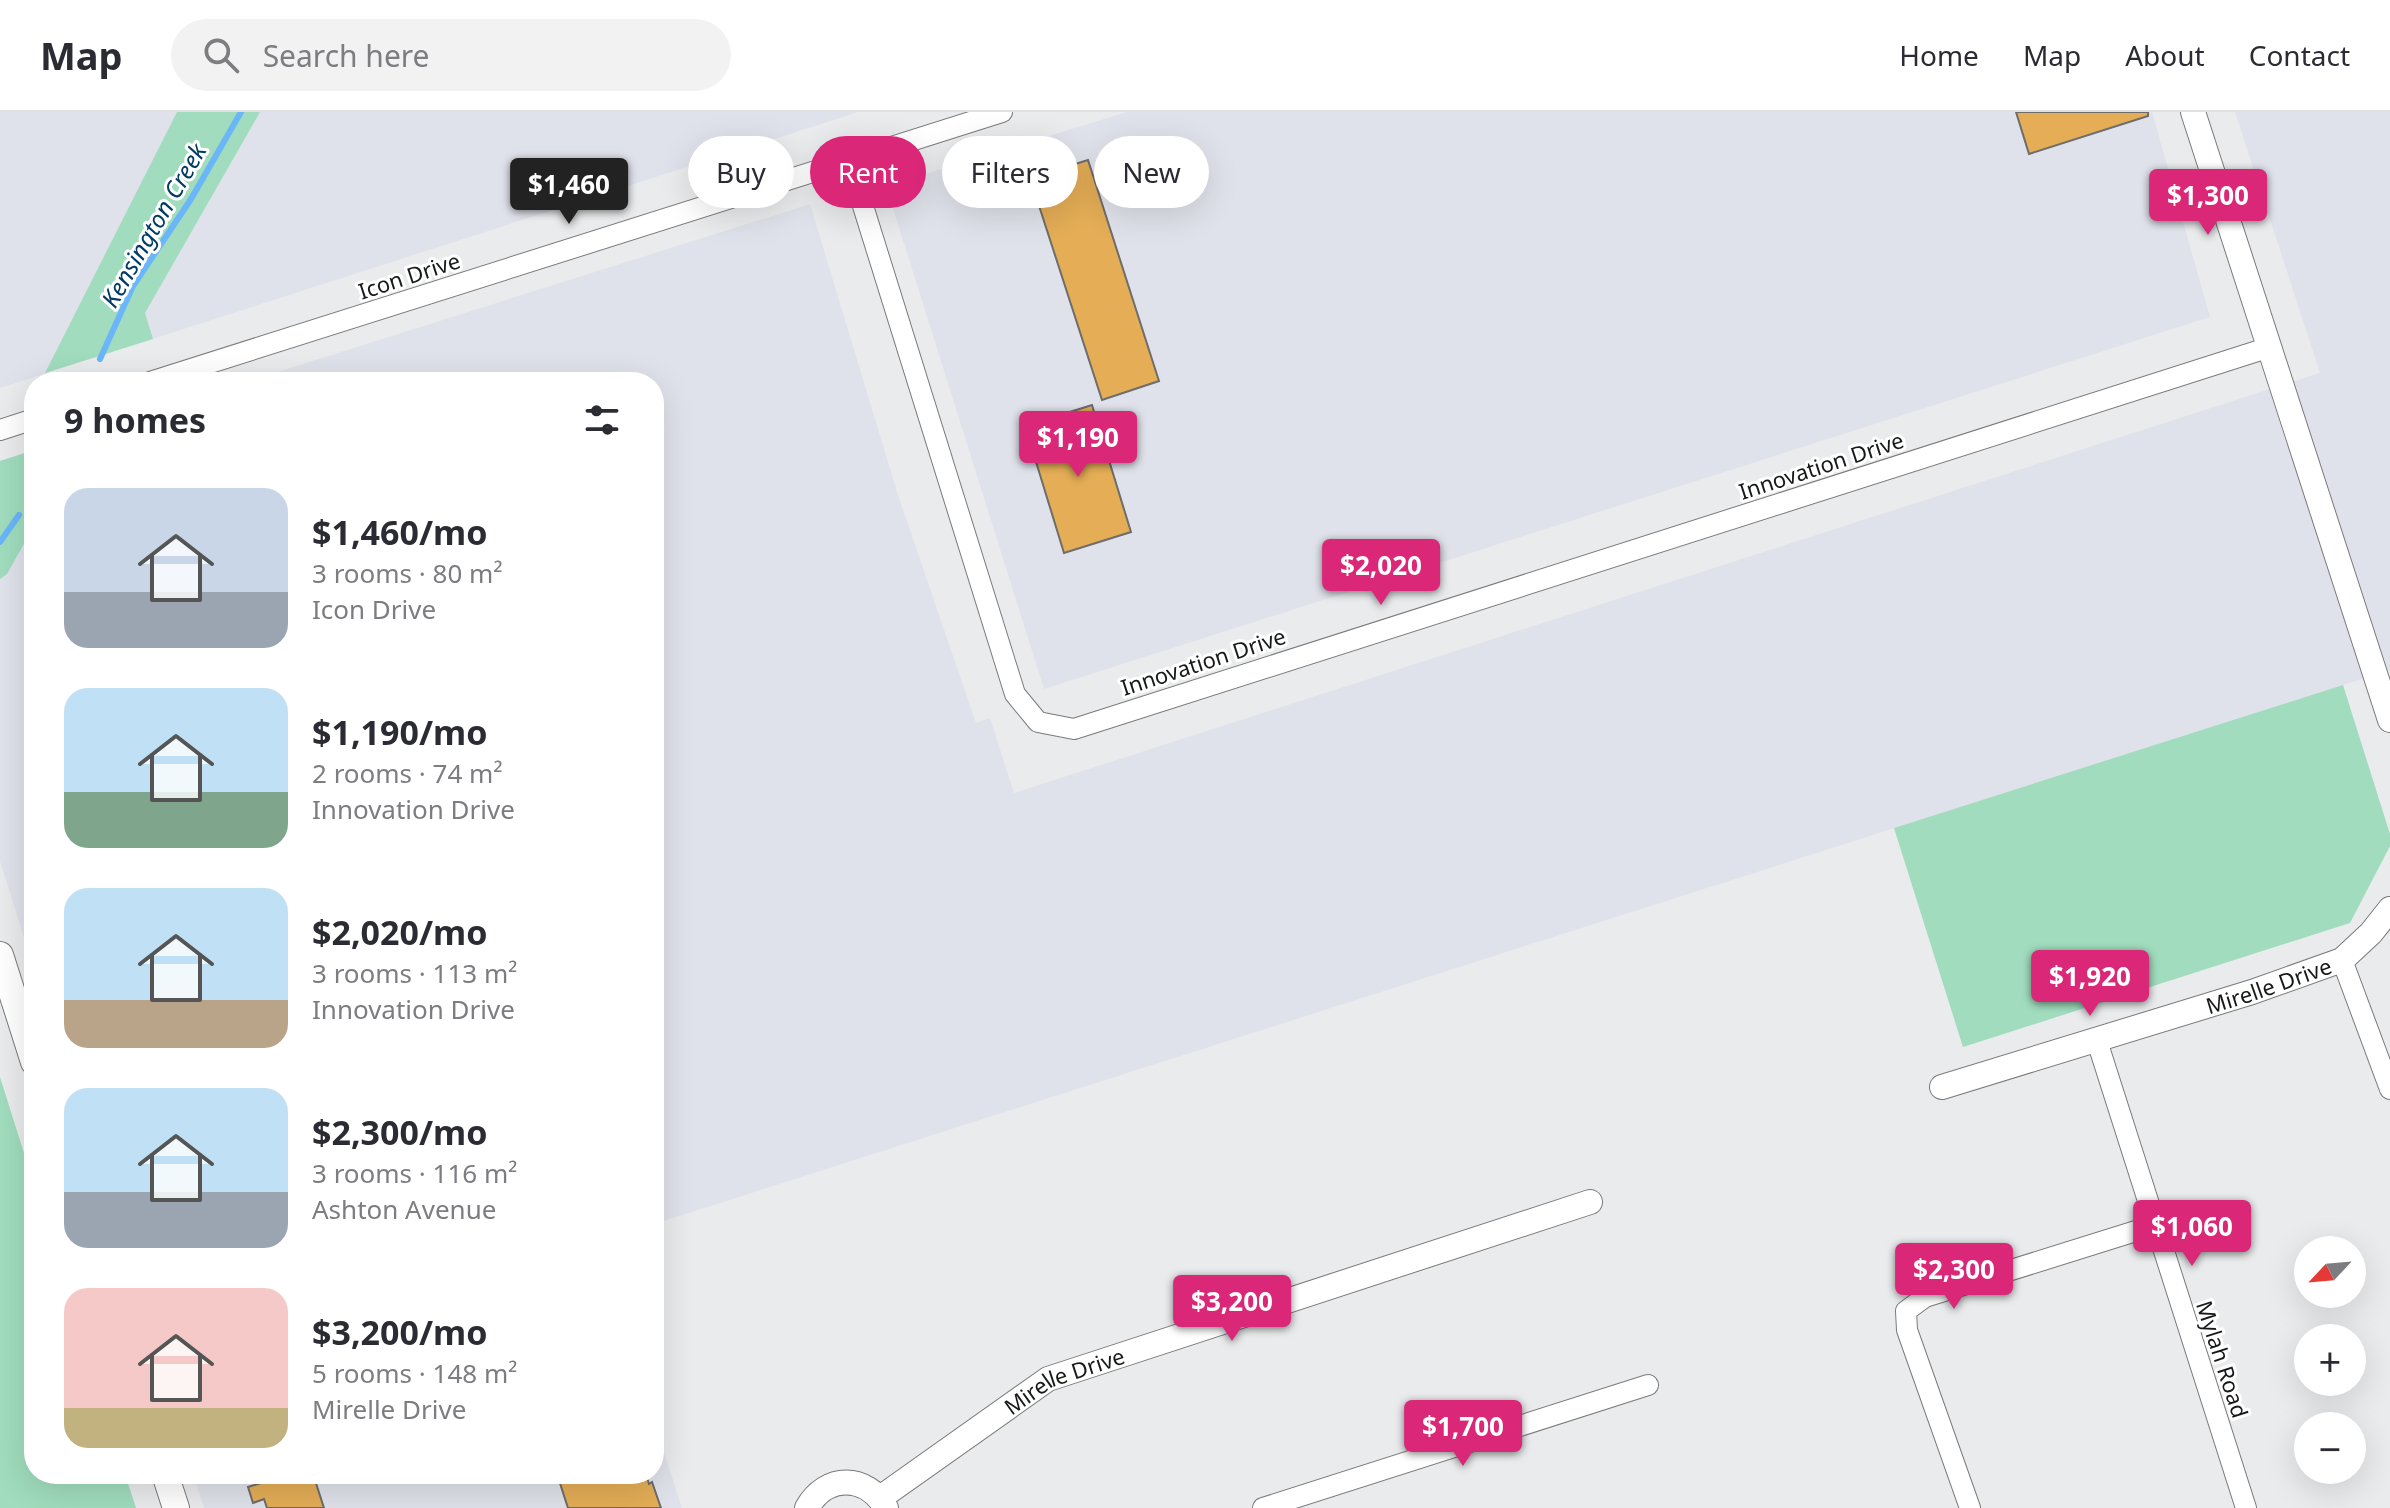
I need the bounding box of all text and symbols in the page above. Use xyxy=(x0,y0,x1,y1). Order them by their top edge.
search box xyxy=(171,19,731,91)
text: Map xyxy=(40,29,123,81)
icon: search xyxy=(199,33,243,77)
text: Search here xyxy=(263,35,430,76)
text: Home xyxy=(1899,36,1979,74)
text: Map xyxy=(2023,36,2081,74)
text: About xyxy=(2125,36,2205,74)
text: Contact xyxy=(2249,36,2350,74)
water label: Kensington Creek xyxy=(93,136,214,313)
chip: Buy xyxy=(688,136,794,208)
chip: Rent xyxy=(810,136,926,208)
chip: Filters xyxy=(942,136,1078,208)
chip: New xyxy=(1094,136,1209,208)
pin: $1,460 xyxy=(504,158,634,226)
text: $1,460 xyxy=(528,166,610,202)
pin: $1,300 xyxy=(2143,169,2273,237)
text: $1,300 xyxy=(2167,177,2249,213)
street label: Icon Drive xyxy=(354,245,464,305)
text: 9 homes xyxy=(64,397,206,443)
icon: filters xyxy=(580,398,624,442)
pin: $1,190 xyxy=(1013,411,1143,479)
text: $1,190 xyxy=(1037,419,1119,455)
street label: Innovation Drive xyxy=(1735,424,1907,506)
text: $1,460/mo xyxy=(312,509,487,555)
icon: home xyxy=(128,520,224,616)
pin: $2,020 xyxy=(1316,539,1446,607)
text: $2,020 xyxy=(1340,547,1422,583)
text: 3 rooms · 80 m² xyxy=(312,555,502,591)
text: Icon Drive xyxy=(312,591,436,627)
street label: Innovation Drive xyxy=(1117,620,1289,702)
text: $1,190/mo xyxy=(312,709,487,755)
icon: home xyxy=(128,720,224,816)
text: 2 rooms · 74 m² xyxy=(312,755,502,791)
text: Innovation Drive xyxy=(312,791,515,827)
text: $2,020/mo xyxy=(312,909,487,955)
icon: home xyxy=(128,920,224,1016)
pin: $1,920 xyxy=(2025,950,2155,1018)
street label: Mirelle Drive xyxy=(2202,950,2335,1020)
text: 3 rooms · 113 m² xyxy=(312,955,517,991)
text: $1,920 xyxy=(2049,958,2131,994)
text: Innovation Drive xyxy=(312,991,515,1027)
text: $2,300/mo xyxy=(312,1109,487,1155)
icon: home xyxy=(128,1120,224,1216)
text: 3 rooms · 116 m² xyxy=(312,1155,517,1191)
text: Ashton Avenue xyxy=(312,1191,496,1227)
pin: $1,060 xyxy=(2127,1200,2257,1268)
text: $1,060 xyxy=(2151,1208,2233,1244)
north arrow xyxy=(2294,1236,2366,1308)
map controls xyxy=(2294,1236,2366,1484)
pin: $2,300 xyxy=(1889,1243,2019,1311)
text: $2,300 xyxy=(1913,1251,1995,1287)
pin: $3,200 xyxy=(1167,1275,1297,1343)
text: $3,200 xyxy=(1191,1283,1273,1319)
street label: Mylah Road xyxy=(2190,1297,2256,1421)
text: $3,200/mo xyxy=(312,1309,487,1355)
icon: home xyxy=(128,1320,224,1416)
button: + xyxy=(2294,1324,2366,1396)
street label: Mirelle Drive xyxy=(998,1340,1128,1421)
text: 5 rooms · 148 m² xyxy=(312,1355,517,1391)
text: Mirelle Drive xyxy=(312,1391,466,1427)
pin: $1,700 xyxy=(1398,1400,1528,1468)
text: $1,700 xyxy=(1422,1408,1504,1444)
button: − xyxy=(2294,1412,2366,1484)

